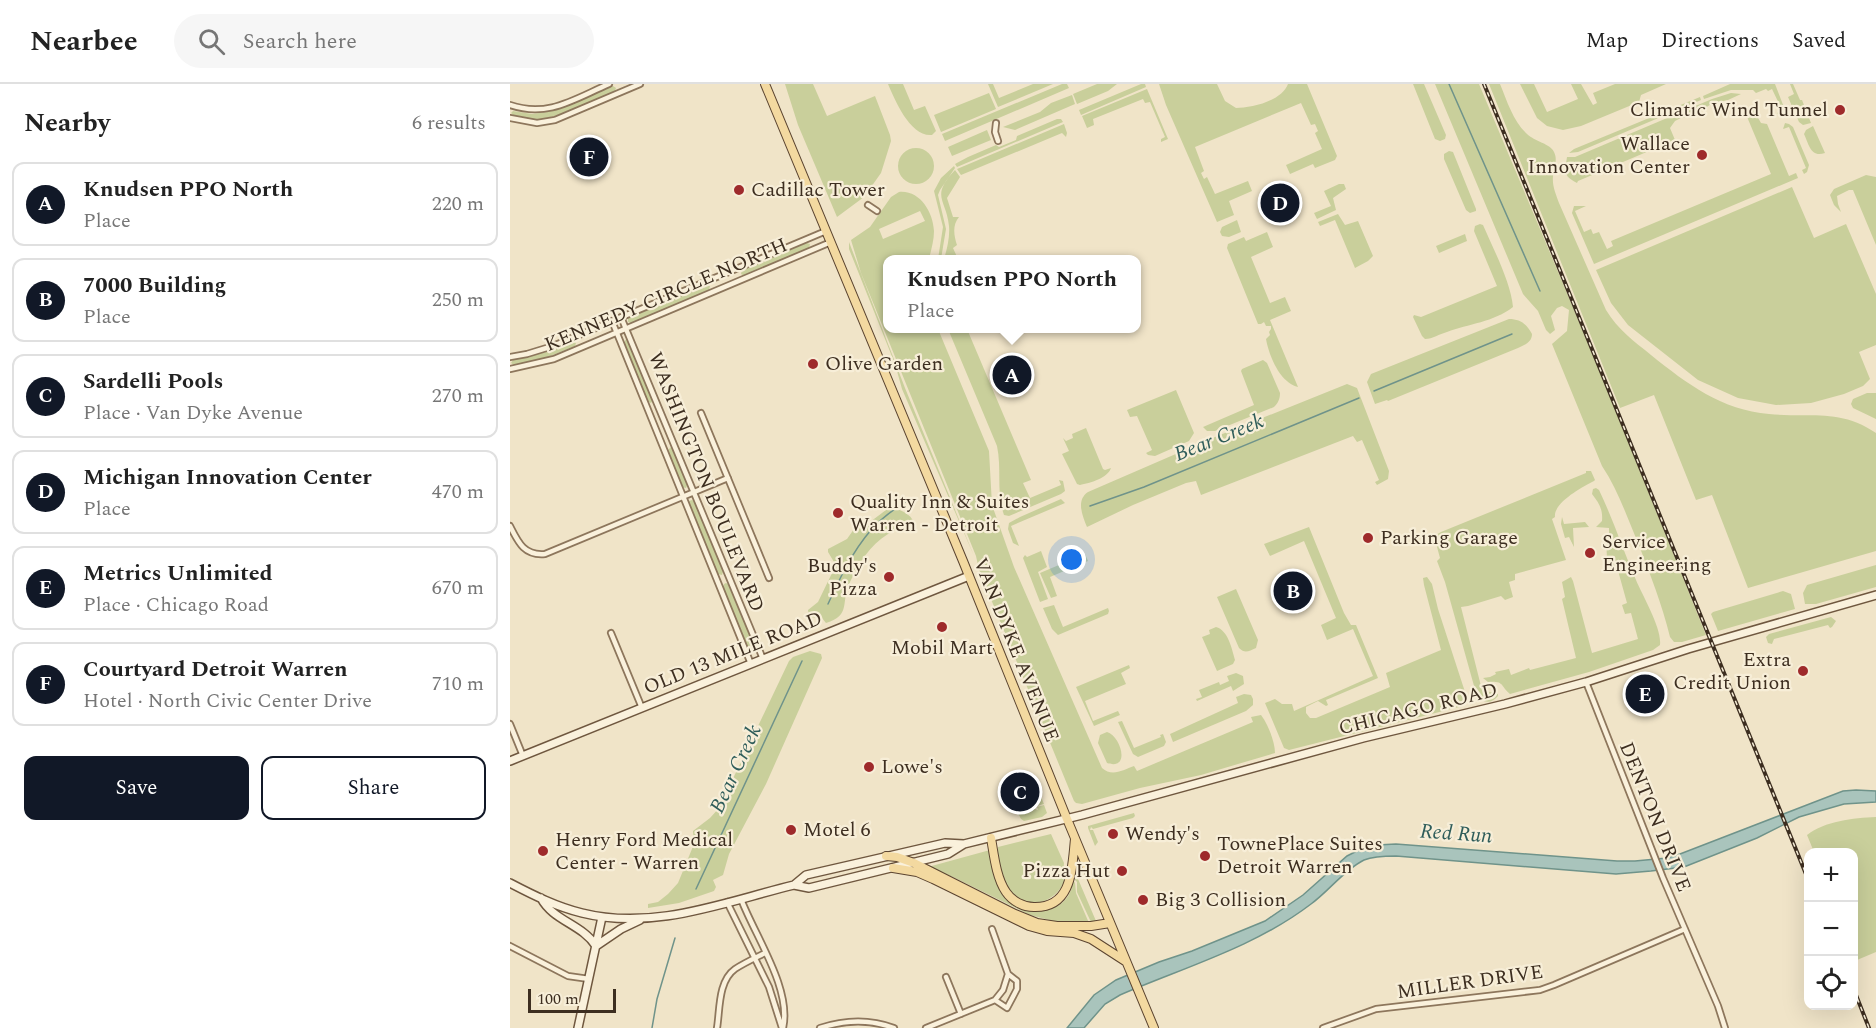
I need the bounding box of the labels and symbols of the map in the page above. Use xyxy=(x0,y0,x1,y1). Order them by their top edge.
place label: Climatic Wind Tunnel xyxy=(1630,95,1828,125)
marker: Climatic Wind Tunnel xyxy=(1833,103,1847,117)
place label: Wallace Innovation Center xyxy=(1527,129,1690,182)
pin: F xyxy=(570,134,608,180)
marker: Wallace Innovation Center xyxy=(1695,148,1709,162)
place label: Cadillac Tower xyxy=(751,175,885,205)
pin: D xyxy=(1260,180,1300,226)
marker: Cadillac Tower xyxy=(732,183,746,197)
street label: KENNEDY CIRCLE NORTH xyxy=(540,230,792,360)
street label: WASHINGTON BOULEVARD xyxy=(640,348,772,616)
place label: Olive Garden xyxy=(825,349,943,379)
pin: A xyxy=(992,352,1032,398)
marker: Olive Garden xyxy=(806,357,820,371)
water label: Bear Creek xyxy=(1169,405,1269,471)
place label: Quality Inn & Suites Warren - Detroit xyxy=(850,487,1029,540)
marker: Quality Inn & Suites Warren - Detroit xyxy=(831,506,845,520)
place label: Parking Garage xyxy=(1380,523,1518,553)
place label: Service Engineering xyxy=(1602,527,1711,580)
marker: Parking Garage xyxy=(1361,531,1375,545)
your location xyxy=(1057,545,1086,574)
marker: Service Engineering xyxy=(1583,546,1597,560)
place label: Buddy's Pizza xyxy=(807,551,877,604)
street label: VAN DYKE AVENUE xyxy=(965,553,1067,747)
pin: B xyxy=(1274,568,1312,614)
marker: Buddy's Pizza xyxy=(882,570,896,584)
street label: OLD 13 MILE ROAD xyxy=(639,603,827,703)
marker: Mobil Mart xyxy=(935,620,949,634)
place label: Mobil Mart xyxy=(891,633,993,663)
place label: Extra Credit Union xyxy=(1673,645,1791,698)
marker: Extra Credit Union xyxy=(1796,664,1810,678)
pin: E xyxy=(1626,672,1664,716)
street label: CHICAGO ROAD xyxy=(1335,675,1501,743)
water label: Bear Creek xyxy=(702,719,771,819)
street label: DENTON DRIVE xyxy=(1611,737,1699,897)
place label: Lowe's xyxy=(881,752,943,782)
marker: Lowe's xyxy=(862,760,876,774)
pin: C xyxy=(1000,770,1040,814)
place label: Motel 6 xyxy=(803,815,871,845)
water label: Red Run xyxy=(1419,816,1493,852)
place label: Wendy's xyxy=(1125,819,1200,849)
marker: Motel 6 xyxy=(784,823,798,837)
place label: Henry Ford Medical Center - Warren xyxy=(555,825,733,878)
marker: Wendy's xyxy=(1106,827,1120,841)
place label: TownePlace Suites Detroit Warren xyxy=(1217,829,1383,882)
marker: Henry Ford Medical Center - Warren xyxy=(536,844,550,858)
marker: TownePlace Suites Detroit Warren xyxy=(1198,849,1212,863)
place label: Pizza Hut xyxy=(1022,856,1110,886)
marker: Pizza Hut xyxy=(1115,864,1129,878)
place label: Big 3 Collision xyxy=(1155,885,1286,915)
marker: Big 3 Collision xyxy=(1136,893,1150,907)
street label: MILLER DRIVE xyxy=(1395,957,1545,1007)
scale bar xyxy=(528,986,616,1014)

